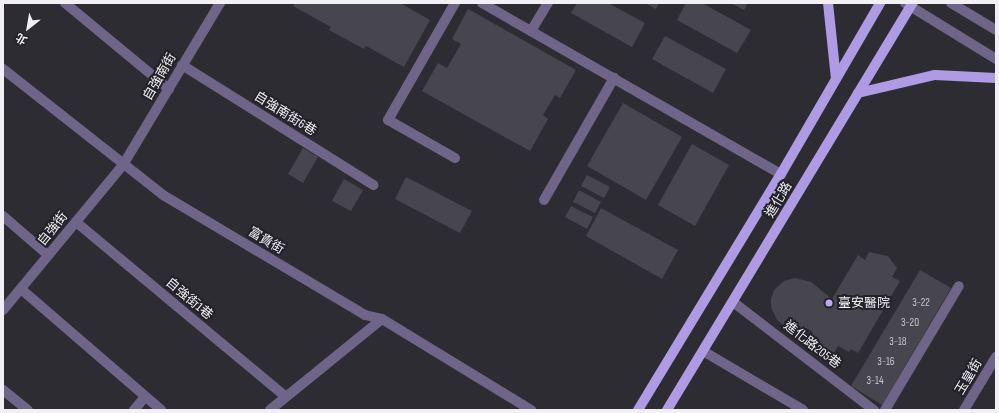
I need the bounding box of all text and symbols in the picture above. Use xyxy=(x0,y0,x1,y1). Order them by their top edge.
north arrow xyxy=(8,8,48,48)
text: 北 xyxy=(13,30,30,47)
street label: 自強南街 xyxy=(140,51,180,103)
street label: 自強南街6巷 xyxy=(251,89,319,139)
street label: 進化路 xyxy=(762,179,796,221)
street label: 自強街 xyxy=(35,209,71,249)
street label: 富貴街 xyxy=(245,224,287,258)
street label: 自強街1巷 xyxy=(162,275,216,323)
place label: 臺安醫院 xyxy=(838,295,890,311)
house number: 3-22 xyxy=(912,296,930,310)
marker: 臺安醫院 xyxy=(823,297,835,309)
house number: 3-20 xyxy=(901,316,919,330)
street label: 進化路205巷 xyxy=(780,318,844,372)
house number: 3-18 xyxy=(889,335,907,349)
house number: 3-16 xyxy=(877,355,895,369)
street label: 玉皇街 xyxy=(952,356,986,398)
house number: 3-14 xyxy=(866,374,884,388)

